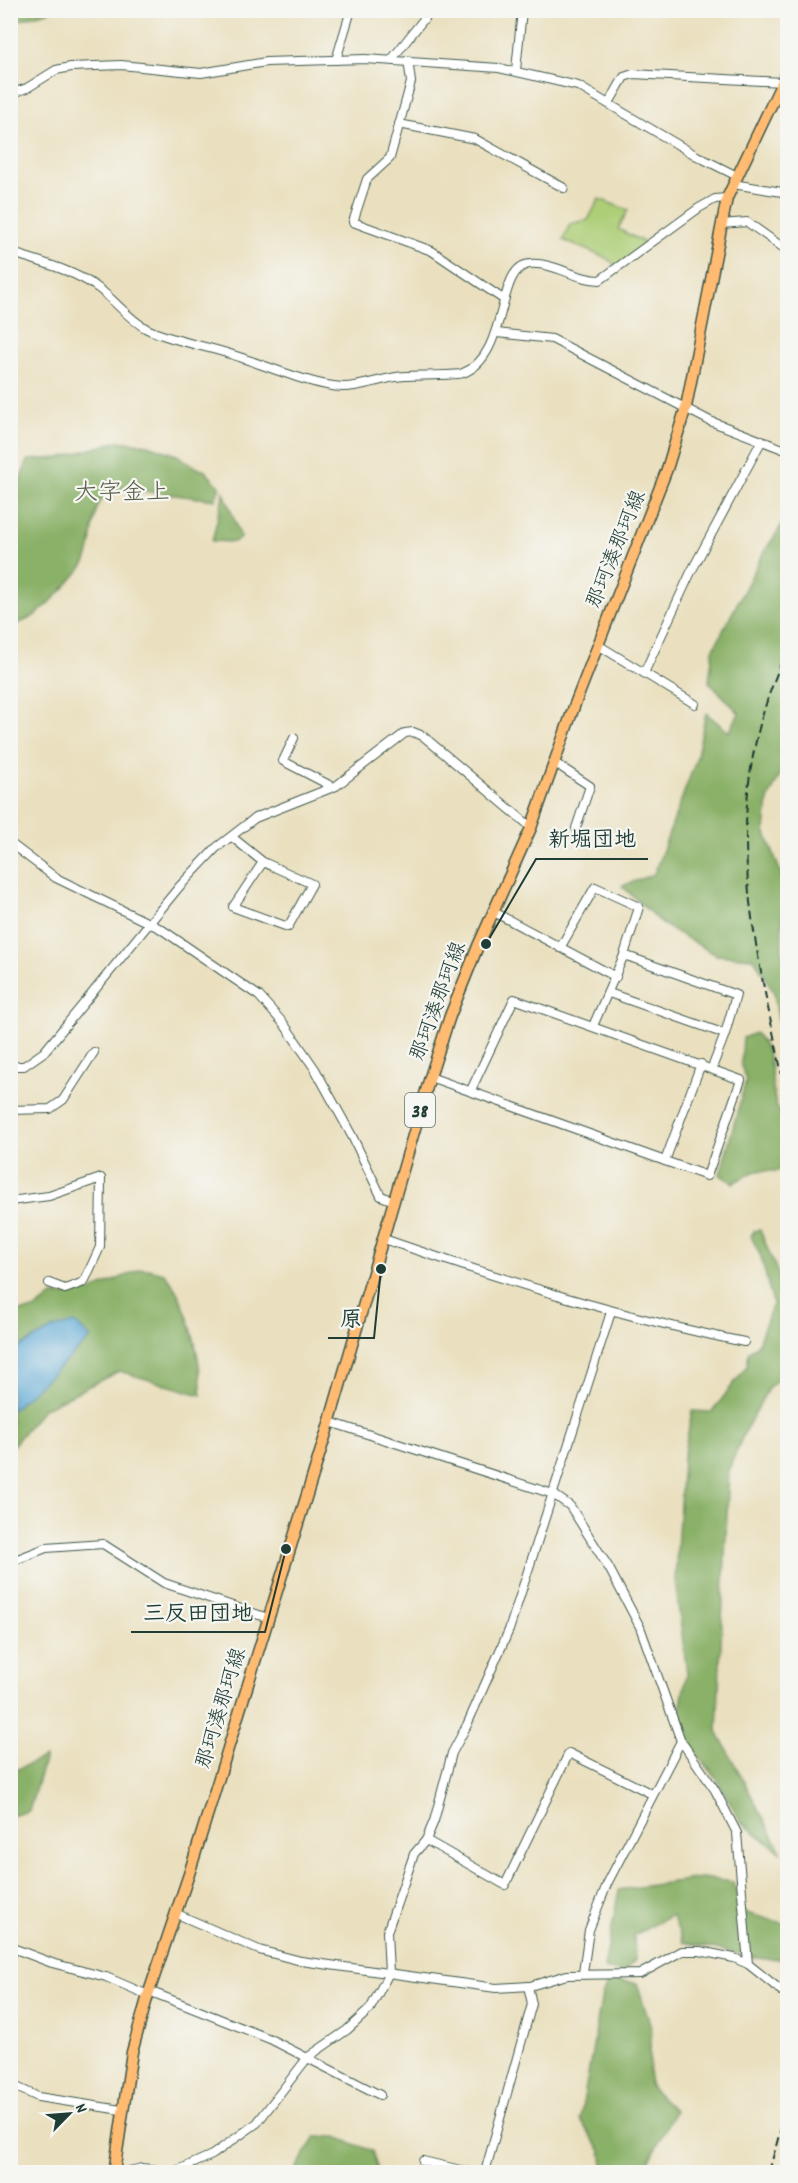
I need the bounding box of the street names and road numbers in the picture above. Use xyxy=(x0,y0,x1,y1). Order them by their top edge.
street label: 那珂湊那珂線 xyxy=(580,486,655,614)
street label: 那珂湊那珂線 xyxy=(404,938,475,1066)
road number: 38 xyxy=(405,1093,435,1127)
street label: 那珂湊那珂線 xyxy=(190,1644,256,1774)

